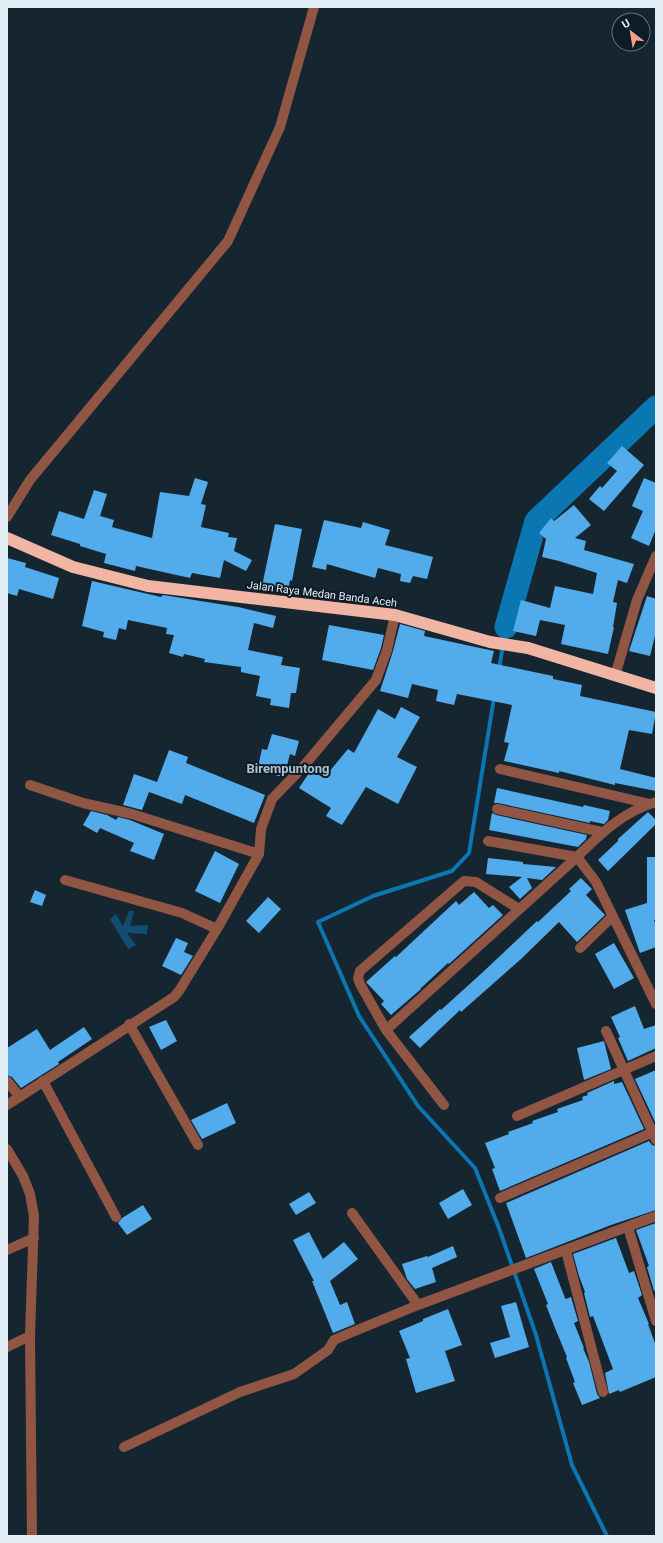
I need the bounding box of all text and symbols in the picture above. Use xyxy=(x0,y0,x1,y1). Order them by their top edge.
north arrow xyxy=(611,12,651,52)
text: U xyxy=(620,16,633,31)
street label: Jalan Raya Medan Banda Aceh xyxy=(246,578,398,610)
district label: Birempuntong xyxy=(247,761,329,776)

